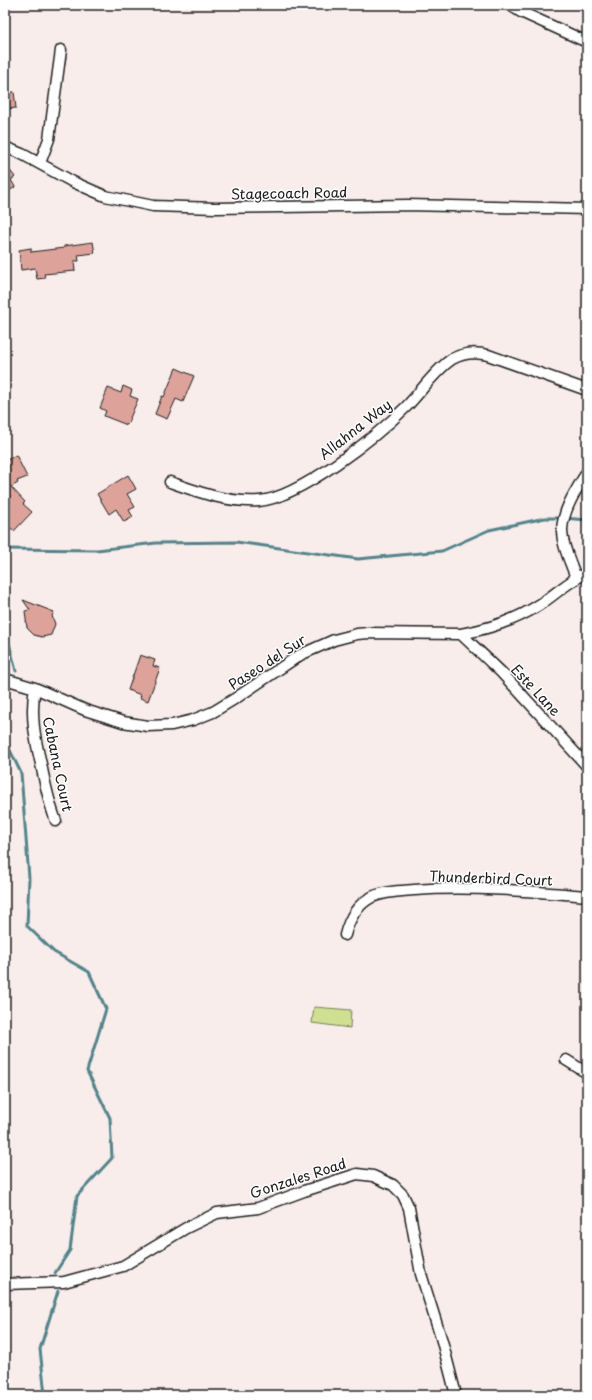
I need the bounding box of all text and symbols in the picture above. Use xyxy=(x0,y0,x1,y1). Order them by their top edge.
street label: Stagecoach Road xyxy=(230,181,348,205)
street label: Allahna Way xyxy=(314,394,396,464)
street label: Paseo del Sur xyxy=(224,629,310,695)
street label: Este Lane xyxy=(506,659,566,721)
street label: Cabana Court xyxy=(38,715,78,814)
street label: Thunderbird Court xyxy=(429,865,553,891)
street label: Gonzales Road xyxy=(247,1153,349,1203)

